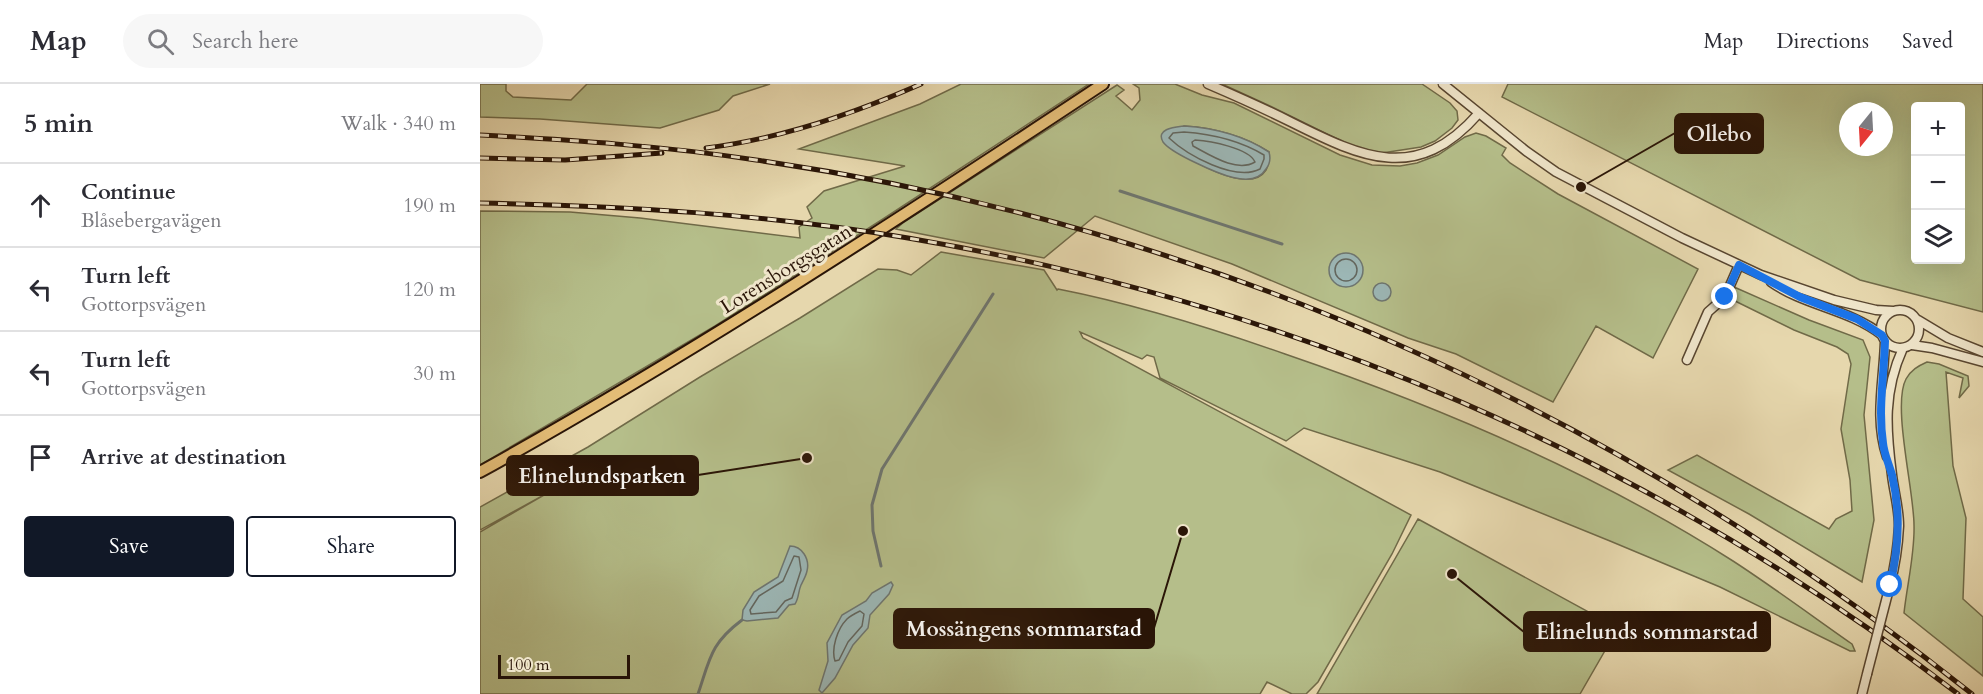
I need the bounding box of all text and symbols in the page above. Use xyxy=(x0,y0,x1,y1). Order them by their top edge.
search box xyxy=(123,14,543,68)
text: Map xyxy=(30,22,87,60)
icon: search xyxy=(144,25,177,58)
text: Search here xyxy=(192,26,299,56)
text: Map xyxy=(1703,27,1743,56)
text: Directions xyxy=(1776,27,1869,56)
text: Saved xyxy=(1902,27,1953,56)
north arrow xyxy=(1839,102,1893,156)
map controls xyxy=(1911,102,1965,264)
button: + xyxy=(1911,102,1965,156)
text: 5 min xyxy=(24,106,93,141)
text: Walk · 340 m xyxy=(341,110,456,137)
callout: Ollebo xyxy=(1675,114,1763,153)
text: Ollebo xyxy=(1687,120,1751,149)
button: − xyxy=(1911,156,1965,210)
text: Continue xyxy=(81,177,176,207)
icon: ahead xyxy=(24,189,57,222)
text: 190 m xyxy=(403,192,456,219)
text: Blåsebergavägen xyxy=(81,207,222,234)
button: layers xyxy=(1911,210,1965,264)
street label: Lorensborgsgatan xyxy=(715,217,857,320)
text: Turn left xyxy=(81,261,170,291)
icon: left xyxy=(24,273,57,306)
text: 120 m xyxy=(403,276,456,303)
route end xyxy=(1711,283,1737,309)
text: Gottorpsvägen xyxy=(81,291,206,318)
text: Turn left xyxy=(81,345,170,375)
icon: left xyxy=(24,357,57,390)
text: 30 m xyxy=(413,360,456,387)
text: Gottorpsvägen xyxy=(81,375,206,402)
icon: arrive xyxy=(24,441,57,474)
text: Arrive at destination xyxy=(81,442,286,472)
callout: Elinelundsparken xyxy=(507,456,698,495)
text: Elinelundsparken xyxy=(518,462,686,491)
button: Save xyxy=(24,516,234,577)
button: Share xyxy=(246,516,456,577)
route start xyxy=(1876,571,1902,597)
callout: Mossängens sommarstad xyxy=(894,609,1154,648)
callout: Elinelunds sommarstad xyxy=(1524,612,1770,651)
text: Mossängens sommarstad xyxy=(906,615,1142,644)
text: Elinelunds sommarstad xyxy=(1536,618,1758,647)
scale bar xyxy=(498,652,630,680)
text: 100 m xyxy=(507,654,549,676)

